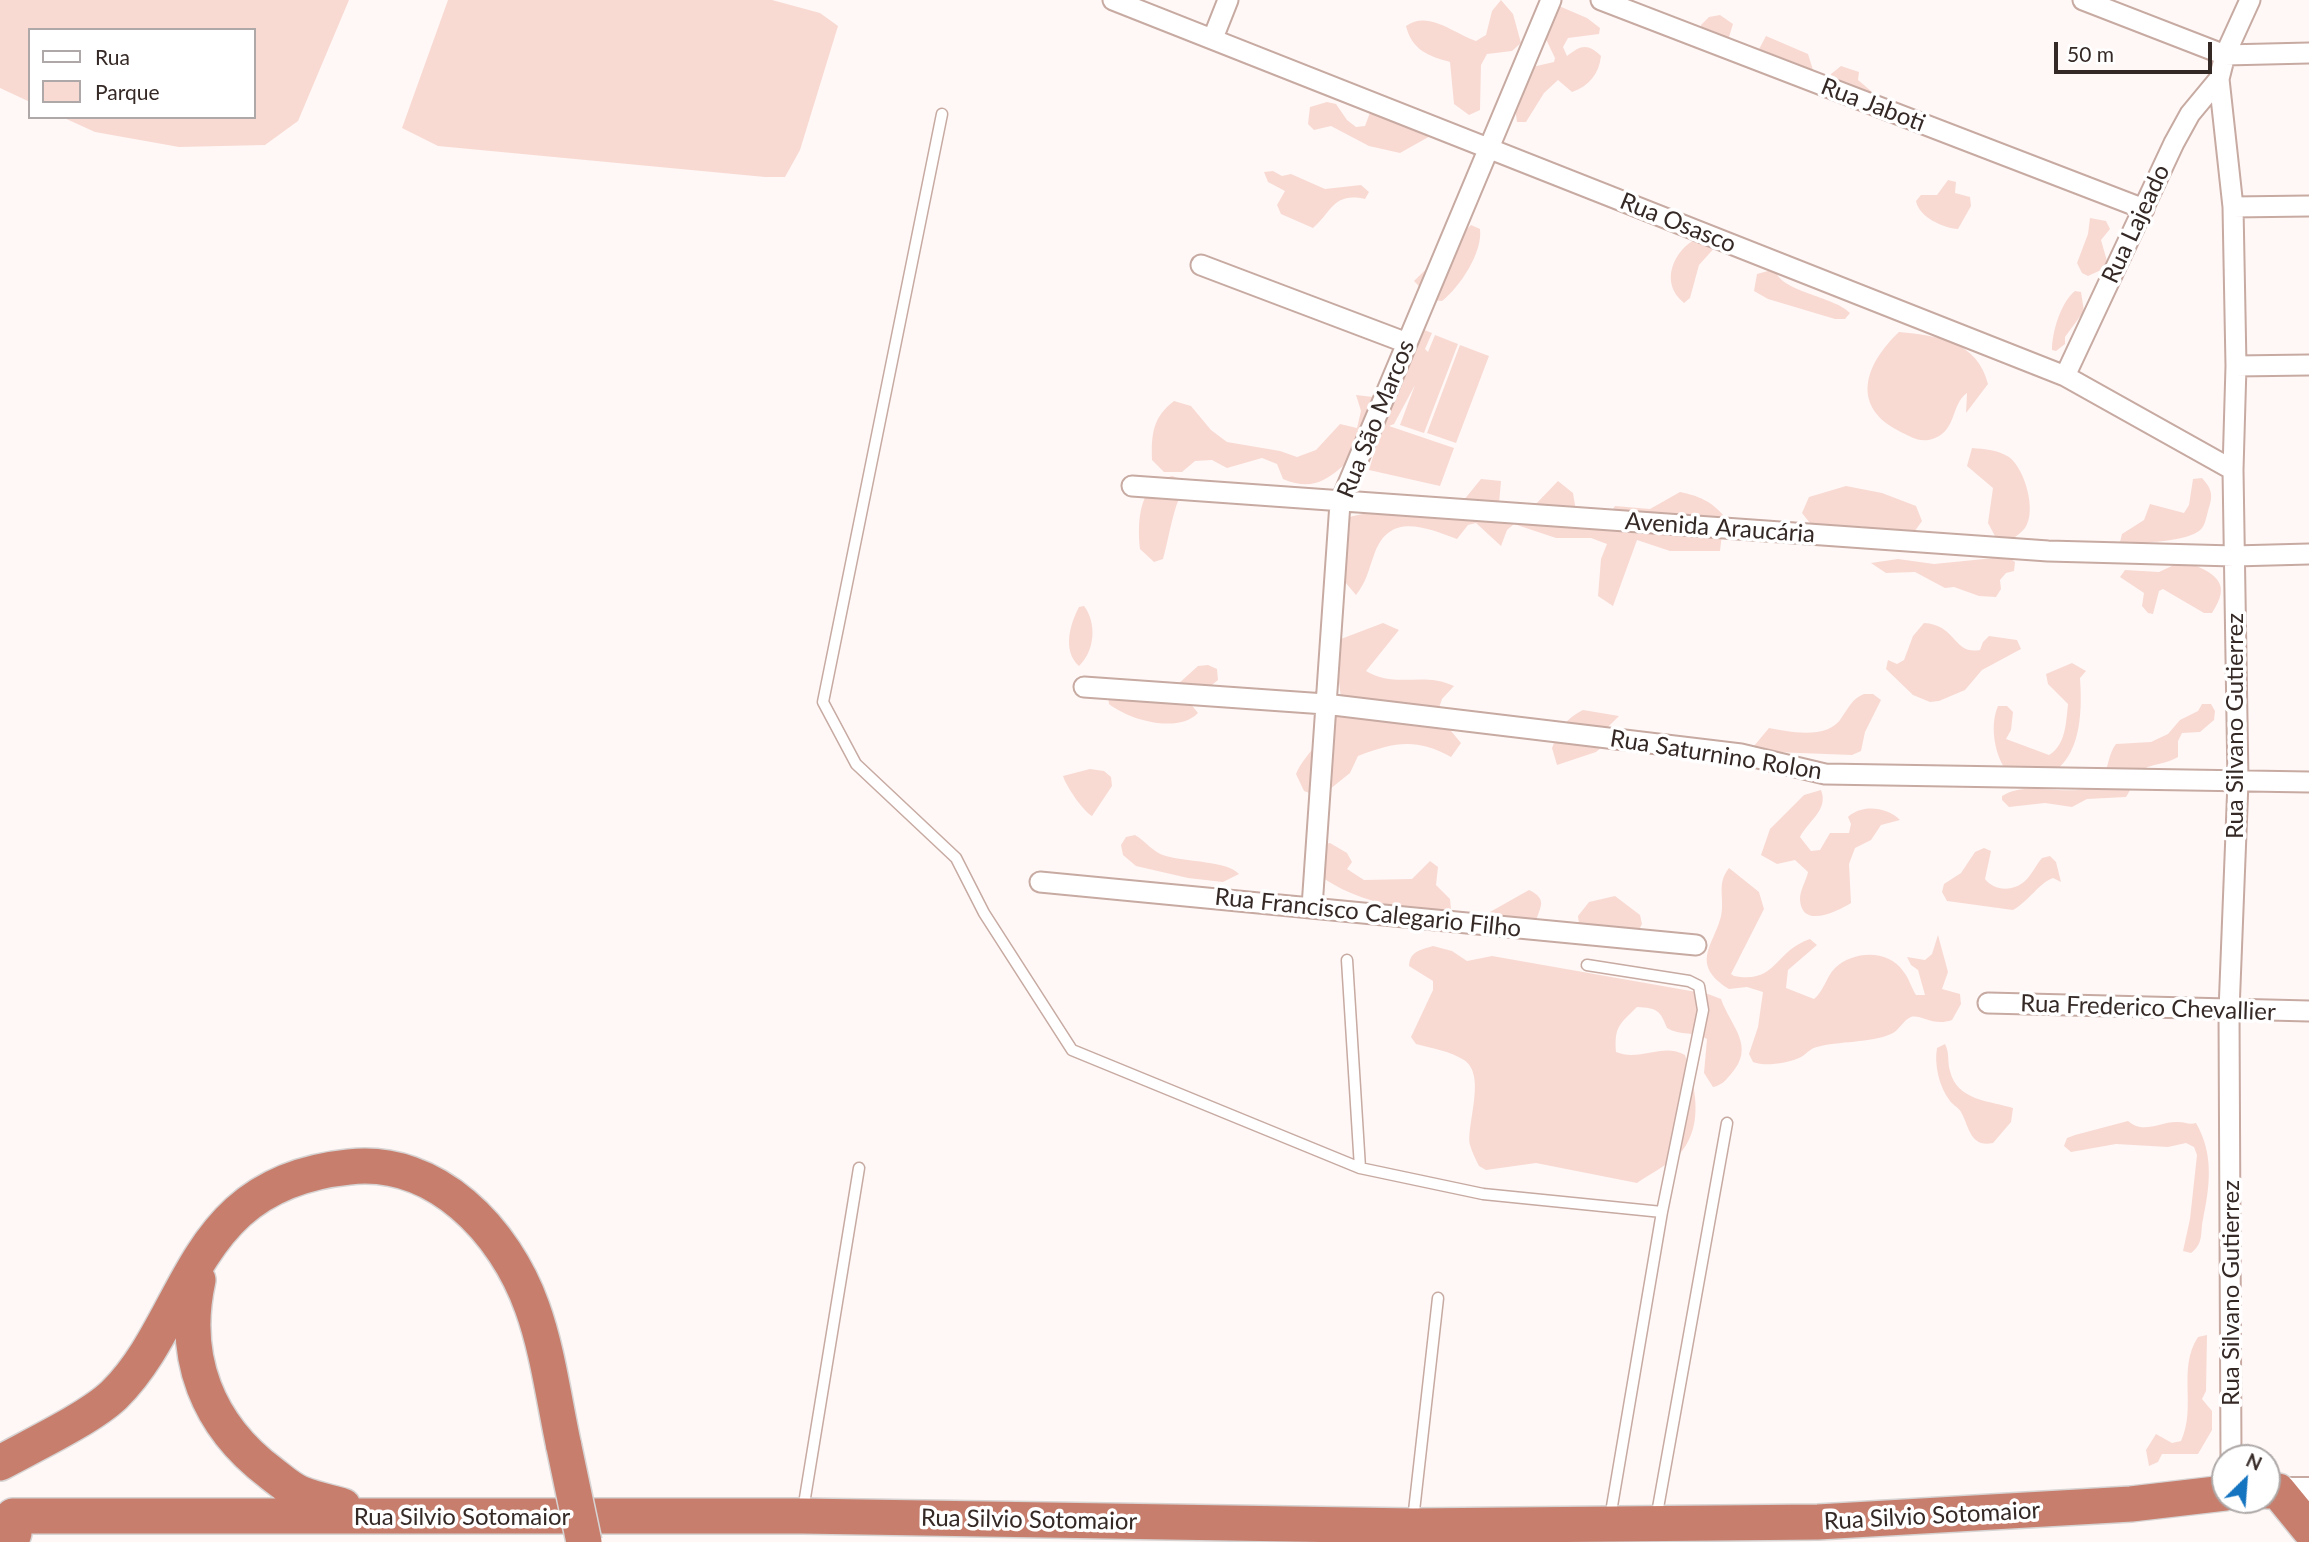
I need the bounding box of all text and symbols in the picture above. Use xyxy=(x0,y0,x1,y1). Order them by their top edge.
legend xyxy=(28,28,256,119)
scale bar xyxy=(2057,28,2214,72)
text: 50 m xyxy=(2067,41,2114,66)
text: Rua xyxy=(95,44,130,69)
street label: Rua Jaboti xyxy=(1817,72,1929,138)
text: Parque xyxy=(95,79,160,104)
street label: Rua Lajeado xyxy=(2096,160,2176,288)
street label: Rua Osasco xyxy=(1616,187,1740,259)
street label: Rua São Marcos xyxy=(1331,336,1421,502)
street label: Avenida Araucária xyxy=(1624,507,1816,549)
street label: Rua Silvano Gutierrez xyxy=(2221,613,2249,839)
street label: Rua Saturnino Rolon xyxy=(1608,724,1824,786)
street label: Rua Francisco Calegario Filho xyxy=(1213,883,1523,943)
street label: Rua Frederico Chevallier xyxy=(2020,989,2276,1027)
street label: Rua Silvano Gutierrez xyxy=(2217,1180,2245,1406)
north arrow xyxy=(2211,1444,2281,1514)
text: N xyxy=(2243,1448,2266,1475)
street label: Rua Silvio Sotomaior xyxy=(1823,1496,2041,1536)
street label: Rua Silvio Sotomaior xyxy=(354,1503,570,1531)
street label: Rua Silvio Sotomaior xyxy=(921,1504,1137,1536)

